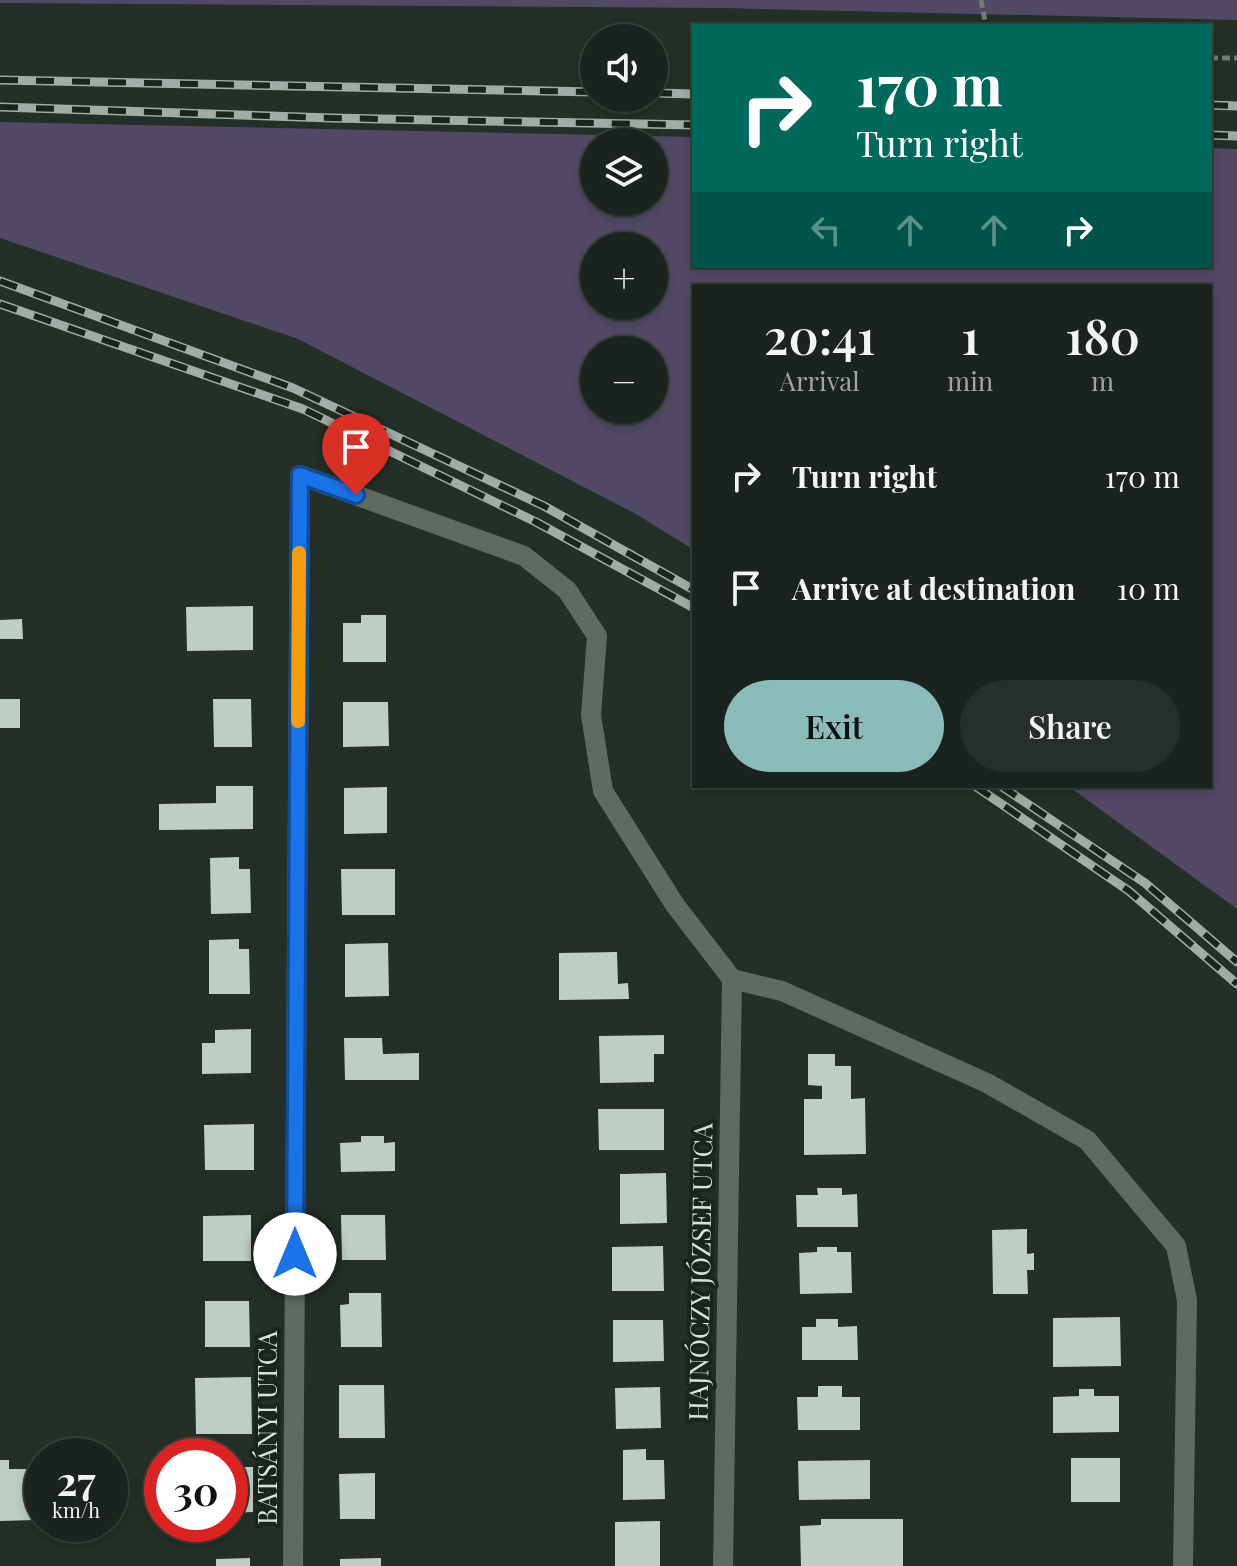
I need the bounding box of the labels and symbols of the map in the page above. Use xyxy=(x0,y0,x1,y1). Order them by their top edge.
pin xyxy=(322,413,390,495)
street label: HAJNÓCZY JÓZSEF UTCA xyxy=(679,1122,720,1421)
position arrow xyxy=(253,1212,337,1296)
street label: BATSÁNYI UTCA xyxy=(249,1330,284,1525)
speed limit sign: 30 xyxy=(144,1438,248,1542)

